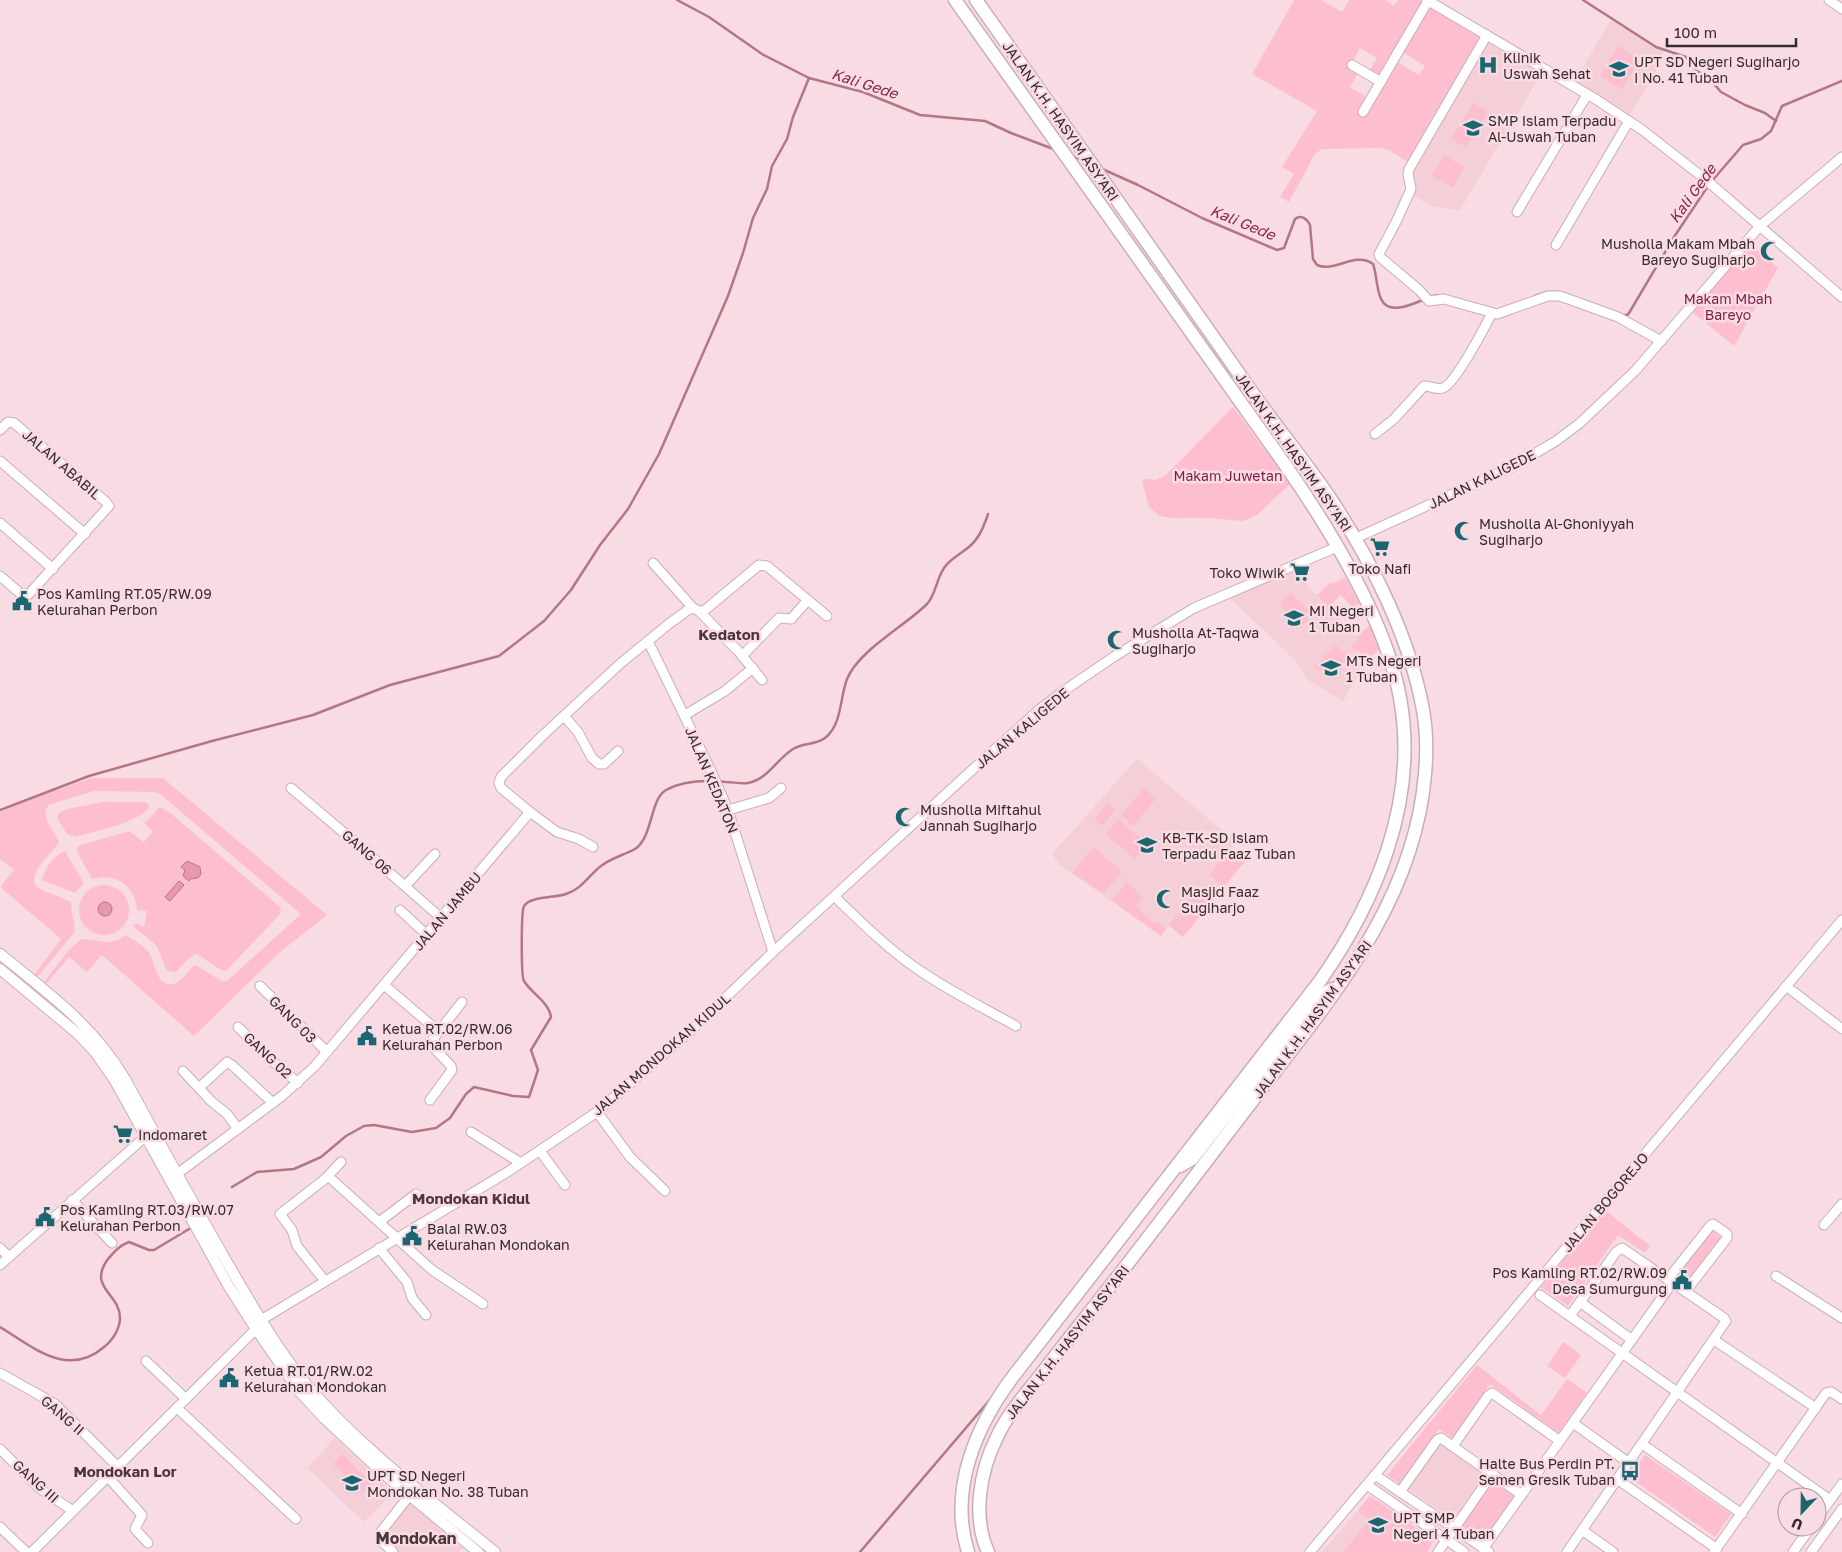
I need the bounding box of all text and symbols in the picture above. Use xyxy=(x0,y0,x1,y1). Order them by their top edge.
scale bar xyxy=(1667,15,1796,47)
text: 100 m xyxy=(1674,23,1717,41)
street label: JALAN K.H. HASYIM ASY'ARI xyxy=(999,38,1123,204)
place label: Klinik Uswah Sehat xyxy=(1503,49,1591,82)
place label: UPT SD Negeri Sugiharjo I No. 41 Tuban xyxy=(1634,53,1800,86)
hospital icon: Klinik Uswah Sehat xyxy=(1477,54,1499,76)
school or university icon: UPT SD Negeri Sugiharjo I No. 41 Tuban xyxy=(1608,58,1630,80)
water label: Kali Gede xyxy=(830,64,902,103)
place label: SMP Islam Terpadu Al-Uswah Tuban xyxy=(1488,112,1616,145)
school or university icon: SMP Islam Terpadu Al-Uswah Tuban xyxy=(1462,117,1484,139)
water label: Kali Gede xyxy=(1665,159,1720,226)
water label: Kali Gede xyxy=(1208,201,1279,244)
place label: Musholla Makam Mbah Bareyo Sugiharjo xyxy=(1601,235,1755,268)
mosque icon: Musholla Makam Mbah Bareyo Sugiharjo xyxy=(1759,240,1781,262)
park label: Makam Mbah Bareyo xyxy=(1684,290,1772,323)
street label: JALAN K.H. HASYIM ASY'ARI xyxy=(1232,369,1356,535)
street label: JALAN ABABIL xyxy=(19,425,105,503)
street label: JALAN KALIGEDE xyxy=(1426,446,1538,512)
park label: Makam Juwetan xyxy=(1173,467,1283,484)
place label: Musholla Al-Ghoniyyah Sugiharjo xyxy=(1479,515,1634,548)
mosque icon: Musholla Al-Ghoniyyah Sugiharjo xyxy=(1453,520,1475,542)
supermarket icon: Toko Nafi xyxy=(1369,536,1391,558)
place label: Toko Nafi xyxy=(1349,560,1411,577)
supermarket icon: Toko Wiwik xyxy=(1289,561,1311,583)
place label: Toko Wiwik xyxy=(1209,564,1285,581)
place label: Pos Kamling RT.05/RW.09 Kelurahan Perbon xyxy=(37,585,212,618)
public building icon: Pos Kamling RT.05/RW.09 Kelurahan Perbon xyxy=(11,590,33,612)
place label: MI Negeri 1 Tuban xyxy=(1309,602,1374,635)
school or university icon: MI Negeri 1 Tuban xyxy=(1283,607,1305,629)
place label: Musholla At-Taqwa Sugiharjo xyxy=(1132,624,1259,657)
district label: Kedaton xyxy=(698,625,760,643)
mosque icon: Musholla At-Taqwa Sugiharjo xyxy=(1106,629,1128,651)
place label: MTs Negeri 1 Tuban xyxy=(1346,652,1422,685)
school or university icon: MTs Negeri 1 Tuban xyxy=(1320,657,1342,679)
street label: JALAN KALIGEDE xyxy=(972,684,1072,772)
street label: JALAN KEDATON xyxy=(682,724,742,836)
place label: Musholla Miftahul Jannah Sugiharjo xyxy=(920,801,1041,834)
mosque icon: Musholla Miftahul Jannah Sugiharjo xyxy=(894,806,916,828)
street label: GANG 06 xyxy=(339,826,395,878)
place label: KB-TK-SD Islam Terpadu Faaz Tuban xyxy=(1162,829,1296,862)
school or university icon: KB-TK-SD Islam Terpadu Faaz Tuban xyxy=(1136,834,1158,856)
street label: JALAN JAMBU xyxy=(409,868,485,954)
place label: Masjid Faaz Sugiharjo xyxy=(1181,883,1259,916)
mosque icon: Masjid Faaz Sugiharjo xyxy=(1155,888,1177,910)
street label: JALAN K.H. HASYIM ASY'ARI xyxy=(1249,937,1375,1101)
street label: JALAN MONDOKAN KIDUL xyxy=(588,989,734,1119)
street label: GANG 03 xyxy=(266,992,320,1046)
place label: Ketua RT.02/RW.06 Kelurahan Perbon xyxy=(382,1020,513,1053)
public building icon: Ketua RT.02/RW.06 Kelurahan Perbon xyxy=(356,1025,378,1047)
street label: GANG 02 xyxy=(240,1028,296,1082)
supermarket icon: Indomaret xyxy=(112,1123,134,1145)
place label: Indomaret xyxy=(138,1126,207,1143)
street label: JALAN BOGOREJO xyxy=(1558,1149,1652,1255)
district label: Mondokan Kidul xyxy=(412,1189,530,1207)
place label: Pos Kamling RT.03/RW.07 Kelurahan Perbon xyxy=(60,1201,234,1234)
public building icon: Pos Kamling RT.03/RW.07 Kelurahan Perbon xyxy=(34,1206,56,1228)
place label: Balai RW.03 Kelurahan Mondokan xyxy=(427,1220,570,1253)
public building icon: Balai RW.03 Kelurahan Mondokan xyxy=(401,1225,423,1247)
street label: JALAN K.H. HASYIM ASY'ARI xyxy=(1002,1262,1132,1422)
place label: Pos Kamling RT.02/RW.09 Desa Sumurgung xyxy=(1492,1264,1667,1297)
public building icon: Pos Kamling RT.02/RW.09 Desa Sumurgung xyxy=(1671,1269,1693,1291)
place label: Ketua RT.01/RW.02 Kelurahan Mondokan xyxy=(244,1362,387,1395)
public building icon: Ketua RT.01/RW.02 Kelurahan Mondokan xyxy=(218,1367,240,1389)
street label: GANG II xyxy=(38,1392,88,1438)
place label: Halte Bus Perdin PT. Semen Gresik Tuban xyxy=(1478,1455,1615,1488)
street label: GANG III xyxy=(9,1456,63,1506)
bus stop icon: Halte Bus Perdin PT. Semen Gresik Tuban xyxy=(1619,1460,1641,1482)
district label: Mondokan Lor xyxy=(73,1462,177,1480)
place label: UPT SD Negeri Mondokan No. 38 Tuban xyxy=(367,1467,529,1500)
school or university icon: UPT SD Negeri Mondokan No. 38 Tuban xyxy=(341,1472,363,1494)
north arrow xyxy=(1777,1487,1827,1537)
place label: UPT SMP Negeri 4 Tuban xyxy=(1393,1509,1494,1542)
school or university icon: UPT SMP Negeri 4 Tuban xyxy=(1367,1514,1389,1536)
text: U xyxy=(1789,1515,1805,1534)
district label: Mondokan xyxy=(375,1528,457,1548)

